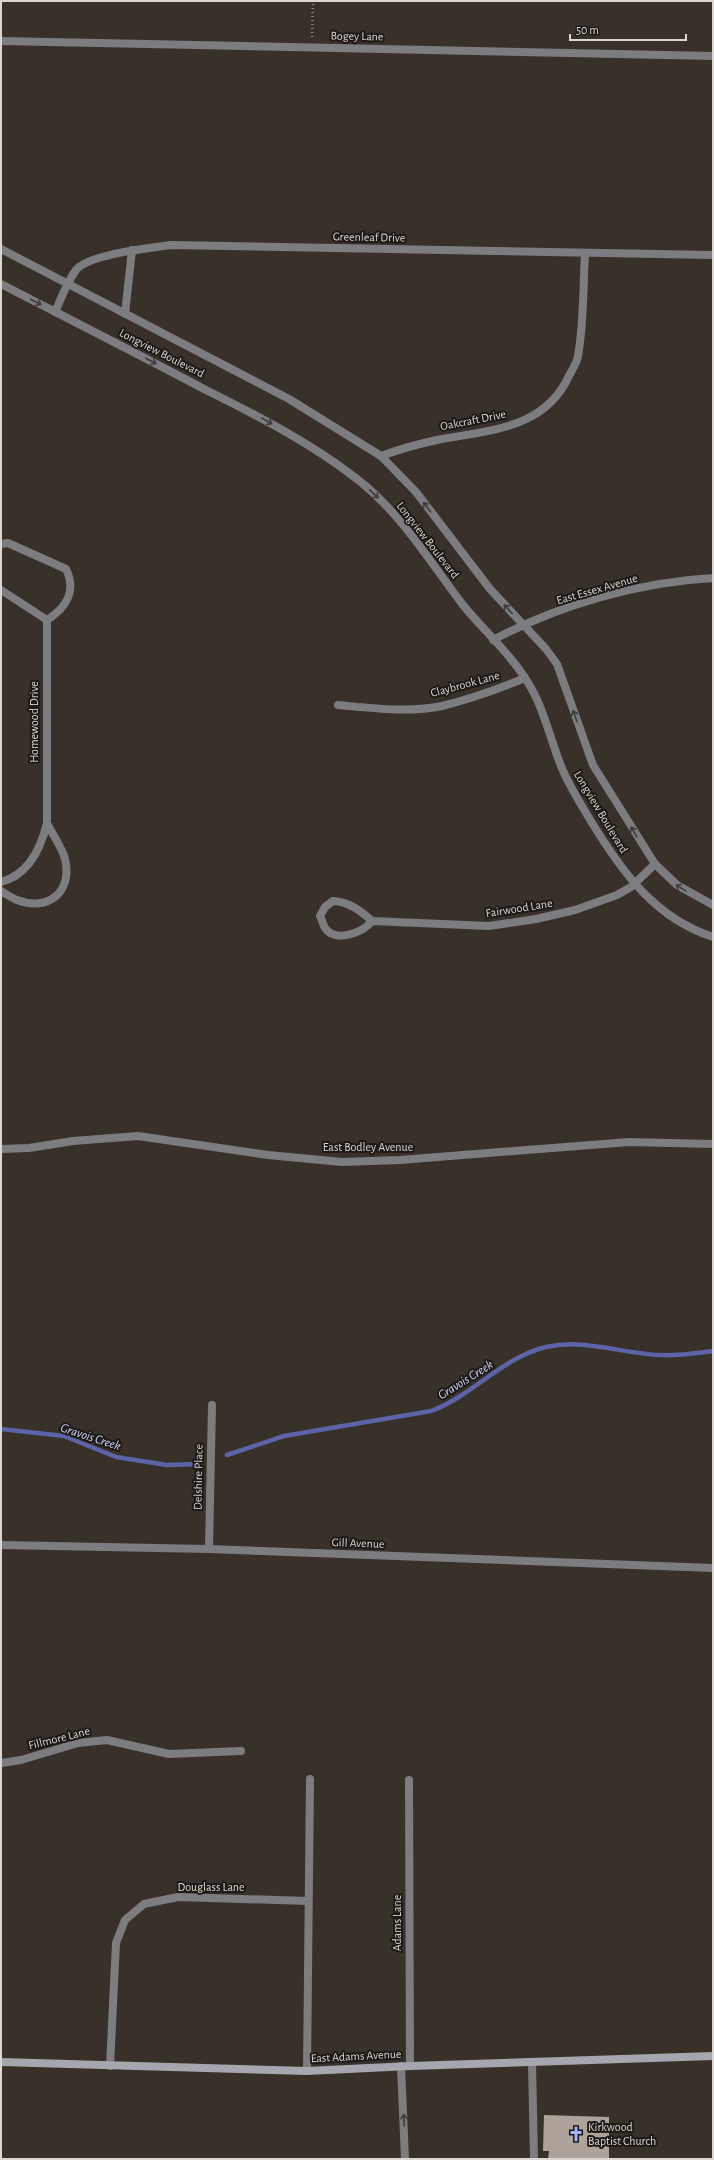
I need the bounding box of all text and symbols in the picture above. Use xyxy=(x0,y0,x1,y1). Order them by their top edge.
scale bar xyxy=(570,16,686,42)
text: 50 m xyxy=(576,24,599,36)
street label: Bogey Lane xyxy=(330,30,384,43)
street label: Greenleaf Drive xyxy=(333,230,405,244)
one-way arrow xyxy=(29,299,41,306)
street label: Longview Boulevard xyxy=(118,326,206,380)
one-way arrow xyxy=(145,358,157,365)
street label: Oakcraft Drive xyxy=(439,408,507,432)
one-way arrow xyxy=(260,418,272,426)
one-way arrow xyxy=(369,489,379,499)
street label: Longview Boulevard xyxy=(395,499,461,581)
one-way arrow xyxy=(423,501,431,512)
street label: East Essex Avenue xyxy=(555,572,639,606)
one-way arrow xyxy=(503,603,512,614)
street label: Claybrook Lane xyxy=(429,669,501,700)
street label: Homewood Drive xyxy=(28,681,40,763)
one-way arrow xyxy=(571,710,578,723)
street label: Longview Boulevard xyxy=(572,769,630,855)
one-way arrow xyxy=(629,826,637,838)
one-way arrow xyxy=(676,884,687,892)
street label: Fairwood Lane xyxy=(485,897,553,919)
street label: East Bodley Avenue xyxy=(323,1141,413,1154)
water label: Gravois Creek xyxy=(436,1358,496,1402)
water label: Gravois Creek xyxy=(59,1422,122,1453)
street label: Delshire Place xyxy=(191,1444,205,1510)
street label: Gill Avenue xyxy=(331,1536,385,1550)
street label: Fillmore Lane xyxy=(27,1725,91,1751)
street label: Douglass Lane xyxy=(177,1881,245,1893)
street label: Adams Lane xyxy=(391,1895,403,1951)
street label: East Adams Avenue xyxy=(310,2048,402,2064)
one-way arrow xyxy=(400,2114,407,2127)
place label: Kirkwood Baptist Church xyxy=(588,2121,656,2147)
church icon: Kirkwood Baptist Church xyxy=(567,2125,585,2143)

